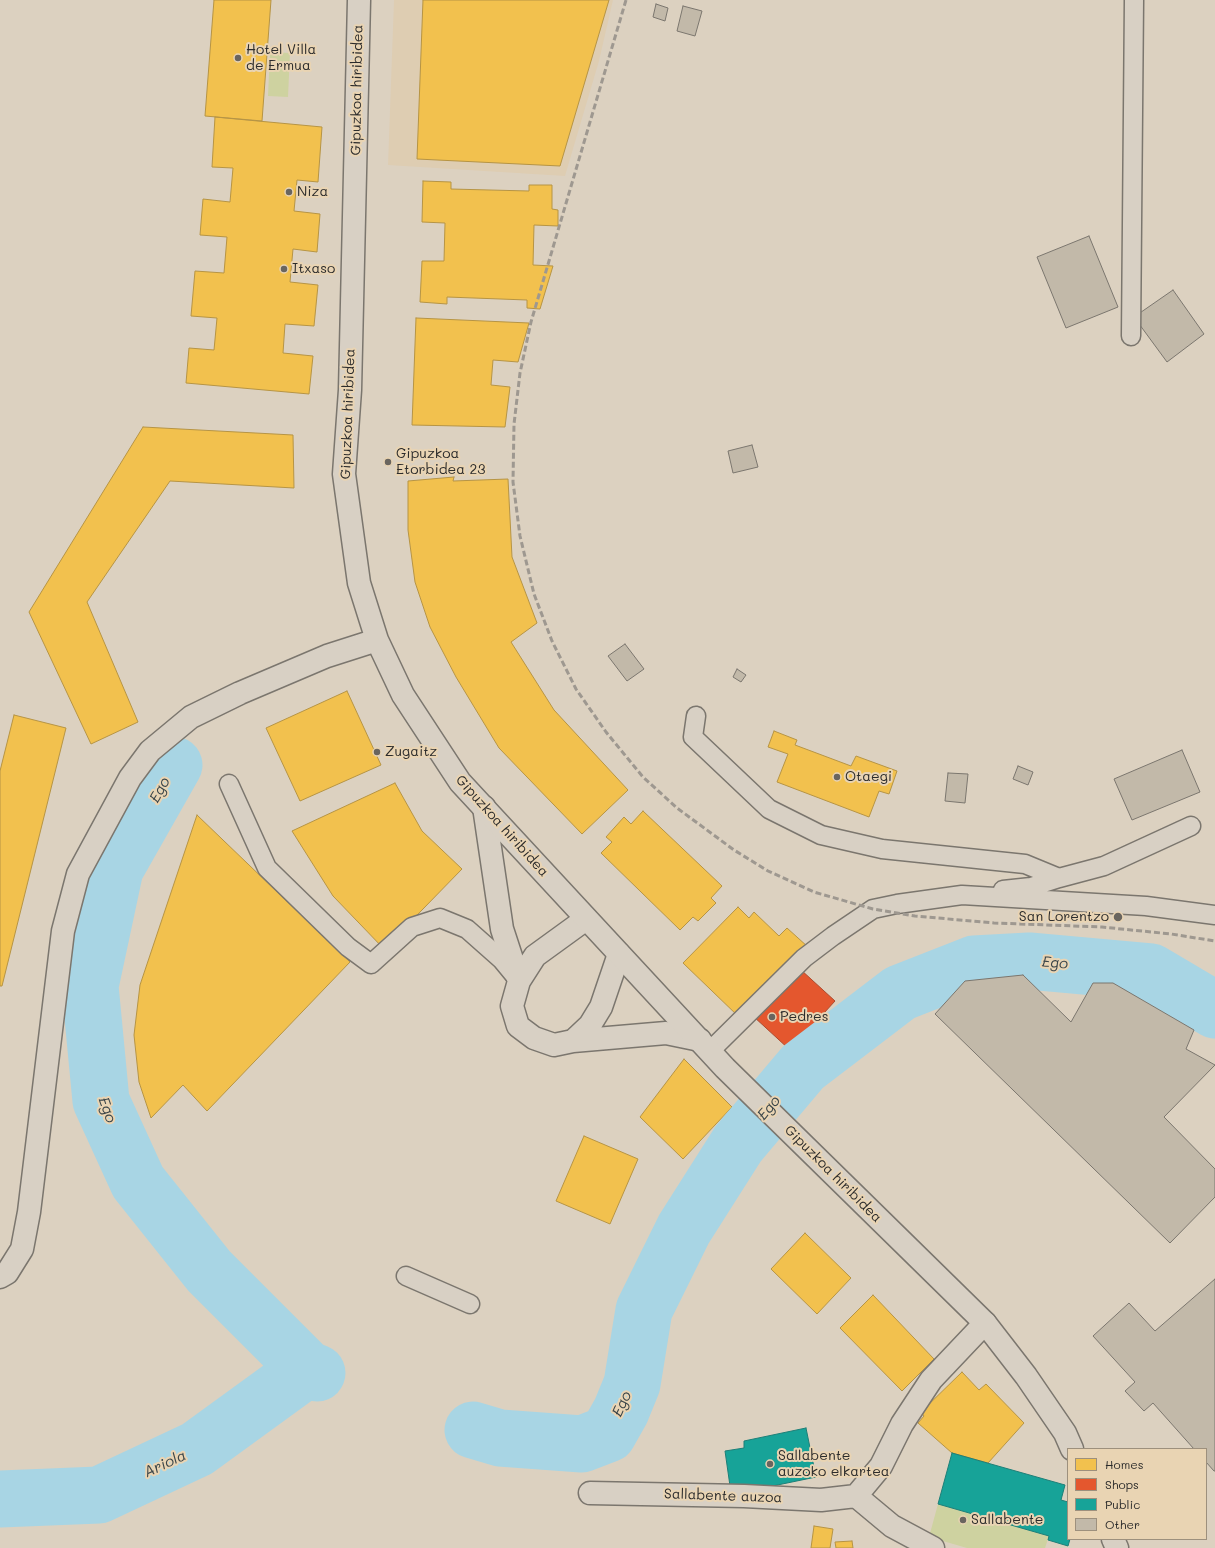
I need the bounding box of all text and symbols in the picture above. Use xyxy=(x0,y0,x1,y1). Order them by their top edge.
street label: Gipuzkoa hiribidea xyxy=(347,25,367,155)
place label: Hotel Villa de Ermua xyxy=(246,42,316,74)
marker: Hotel Villa de Ermua xyxy=(233,53,243,63)
place label: Niza xyxy=(297,184,328,200)
marker: Niza xyxy=(284,187,294,197)
place label: Itxaso xyxy=(292,261,335,277)
marker: Itxaso xyxy=(279,264,289,274)
street label: Gipuzkoa hiribidea xyxy=(337,348,359,480)
place label: Gipuzkoa Etorbidea 23 xyxy=(396,446,485,478)
marker: Gipuzkoa Etorbidea 23 xyxy=(383,457,393,467)
place label: Zugaitz xyxy=(385,744,437,760)
marker: Zugaitz xyxy=(372,747,382,757)
place label: Otaegi xyxy=(845,769,892,785)
street label: Gipuzkoa hiribidea xyxy=(452,772,552,880)
marker: Otaegi xyxy=(832,772,842,782)
water label: Ego xyxy=(146,774,174,806)
place label: San Lorentzo xyxy=(1019,909,1109,925)
marker: San Lorentzo xyxy=(1112,911,1124,923)
water label: Ego xyxy=(1041,953,1069,973)
place label: Pedres xyxy=(780,1009,829,1025)
marker: Pedres xyxy=(767,1012,777,1022)
water label: Ego xyxy=(754,1092,784,1124)
water label: Ego xyxy=(94,1095,120,1125)
street label: Gipuzkoa hiribidea xyxy=(781,1122,885,1226)
water label: Ego xyxy=(608,1388,636,1420)
water label: Ariola xyxy=(141,1446,189,1482)
place label: Sallabente auzoko elkartea xyxy=(778,1448,890,1480)
legend xyxy=(1067,1448,1207,1540)
text: Homes xyxy=(1105,1456,1144,1472)
marker: Sallabente auzoko elkartea xyxy=(765,1459,775,1469)
text: Shops xyxy=(1105,1476,1139,1492)
street label: Sallabente auzoa xyxy=(664,1486,782,1506)
text: Public xyxy=(1105,1496,1140,1512)
place label: Sallabente xyxy=(971,1512,1044,1528)
marker: Sallabente xyxy=(958,1515,968,1525)
text: Other xyxy=(1105,1516,1140,1532)

